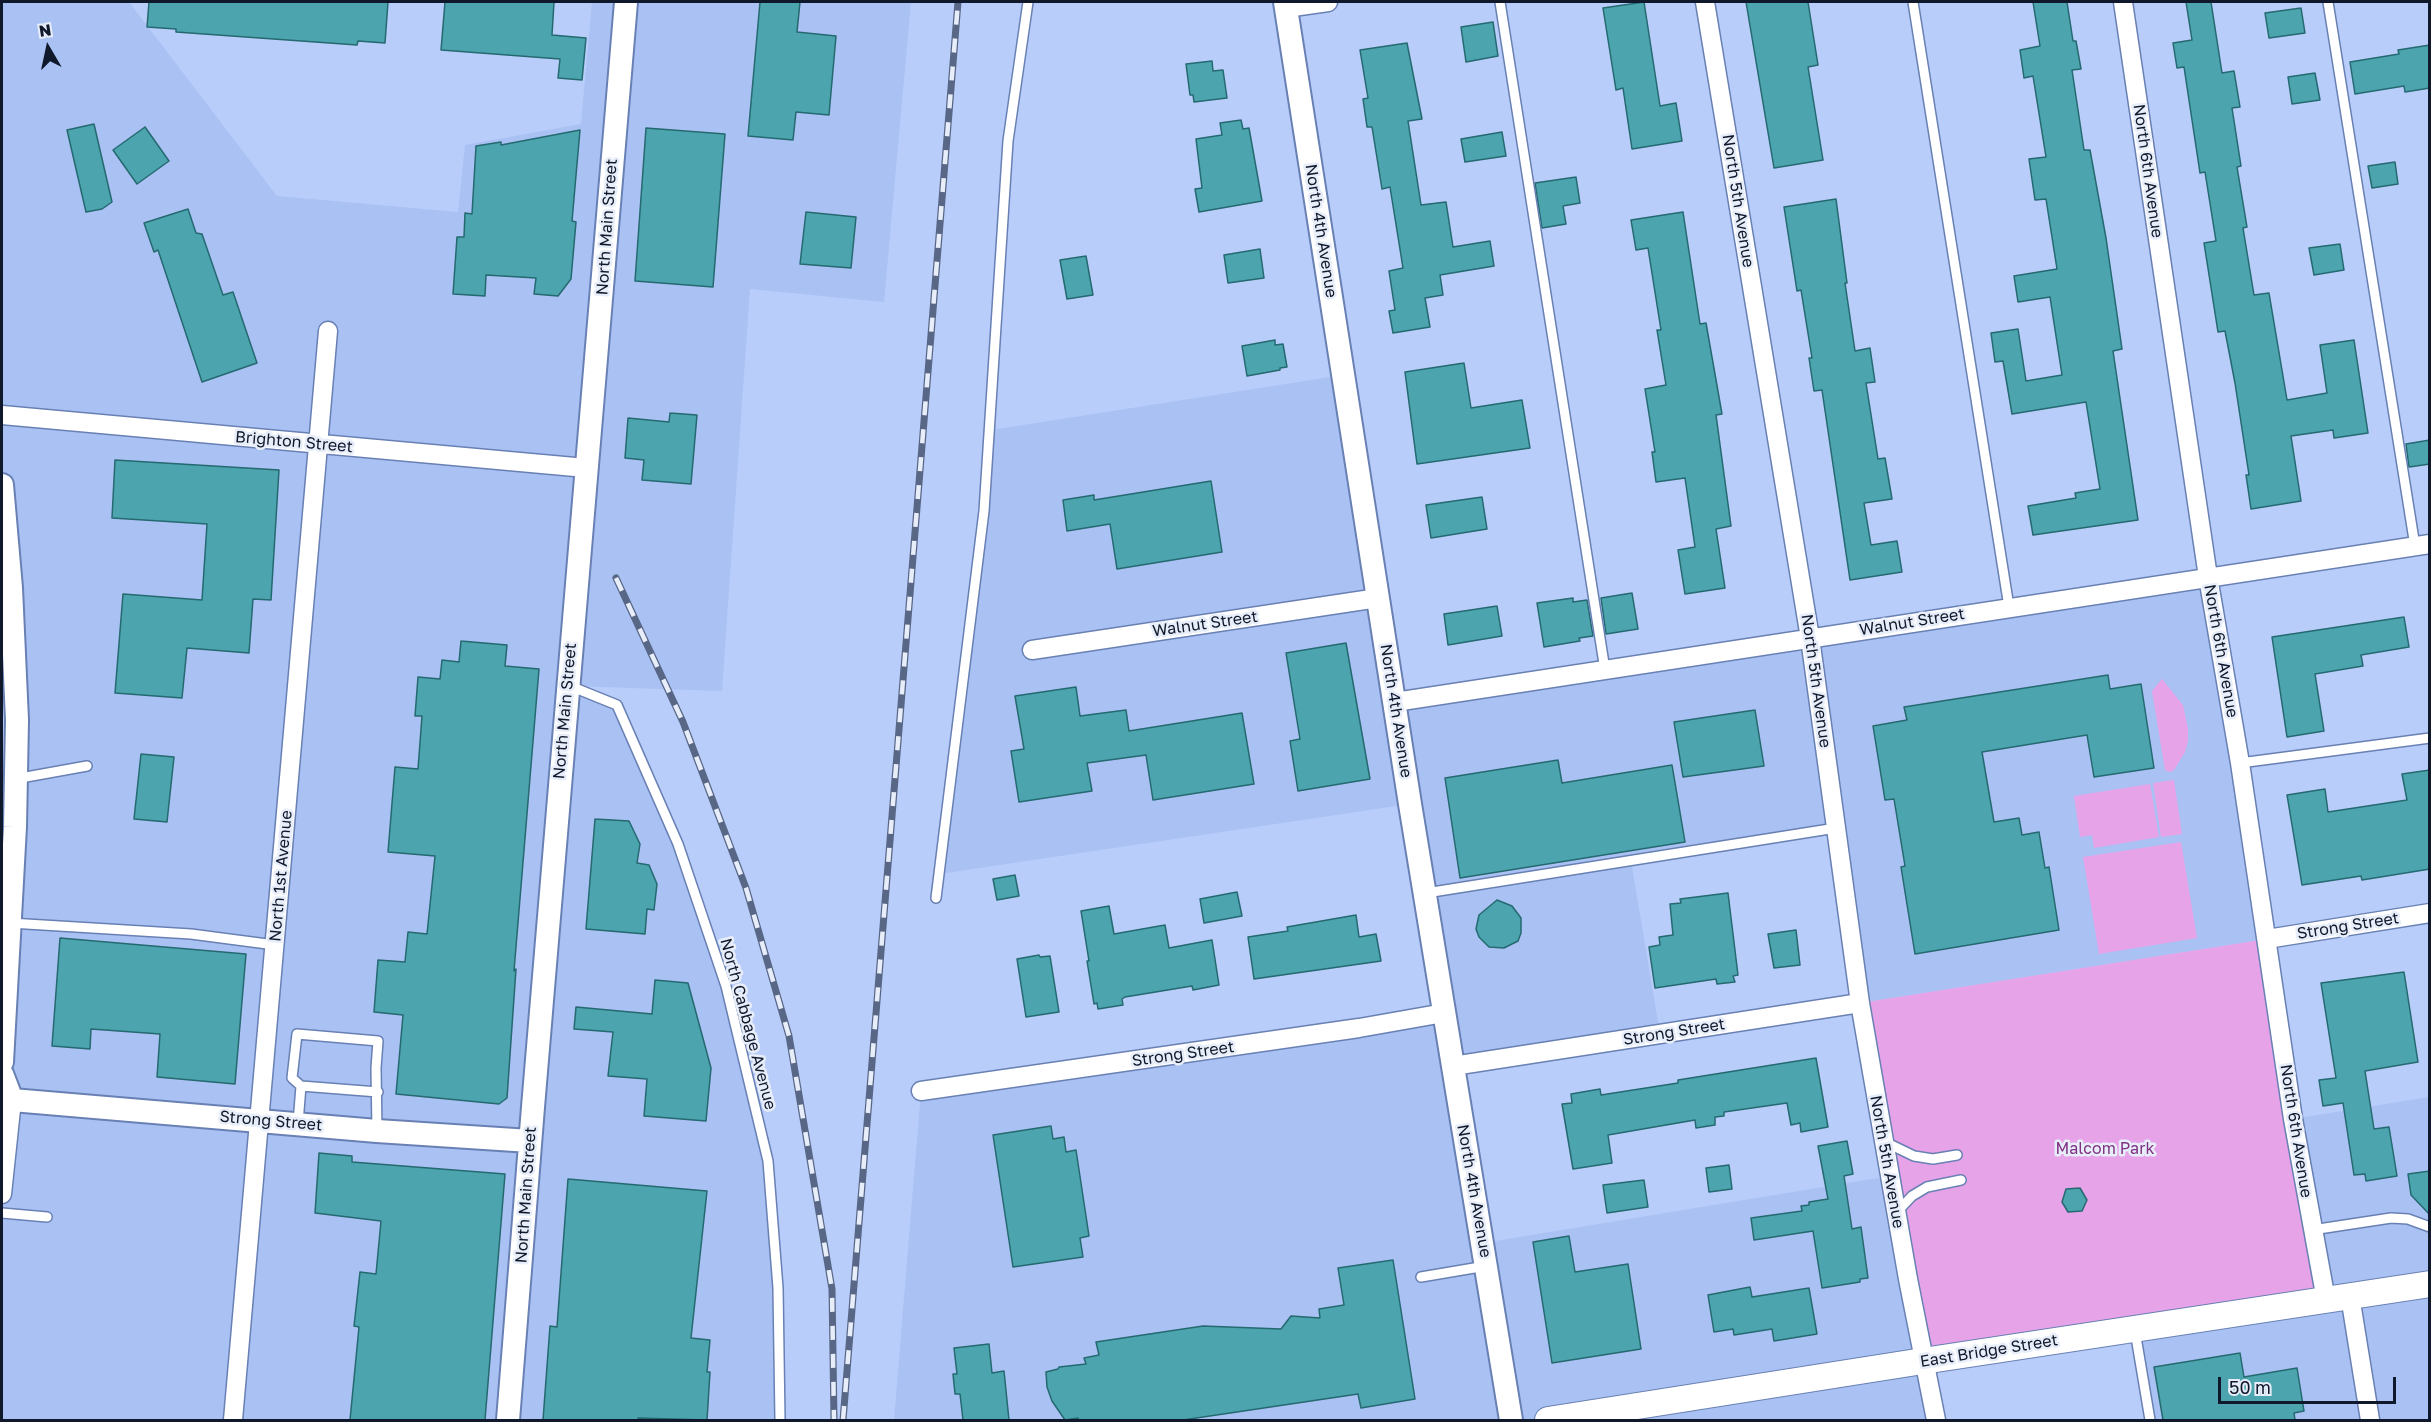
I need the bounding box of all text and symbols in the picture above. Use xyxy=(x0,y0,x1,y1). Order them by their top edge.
north arrow xyxy=(18,18,78,78)
text: N xyxy=(38,19,53,41)
street label: North 6th Avenue xyxy=(2129,103,2167,239)
street label: North 5th Avenue xyxy=(1718,133,1758,269)
street label: North Main Street xyxy=(593,158,621,296)
street label: North 4th Avenue xyxy=(1301,163,1341,299)
street label: Brighton Street xyxy=(234,427,354,457)
street label: North 6th Avenue xyxy=(2200,583,2242,719)
street label: Walnut Street xyxy=(1858,604,1966,640)
street label: Walnut Street xyxy=(1151,607,1259,641)
street label: North 5th Avenue xyxy=(1797,613,1835,749)
street label: North Main Street xyxy=(549,642,581,780)
street label: North 4th Avenue xyxy=(1376,643,1416,779)
street label: North 1st Avenue xyxy=(266,810,296,942)
street label: Strong Street xyxy=(2296,908,2400,944)
street label: North Cabbage Avenue xyxy=(716,936,780,1112)
street label: Strong Street xyxy=(1622,1014,1726,1050)
street label: Strong Street xyxy=(1131,1037,1235,1071)
street label: North 6th Avenue xyxy=(2276,1063,2316,1199)
street label: North 5th Avenue xyxy=(1866,1094,1908,1230)
street label: Strong Street xyxy=(219,1107,323,1135)
street label: North 4th Avenue xyxy=(1453,1123,1495,1259)
street label: North Main Street xyxy=(512,1126,540,1264)
park label: Malcom Park xyxy=(2056,1139,2154,1159)
street label: East Bridge Street xyxy=(1919,1331,2059,1371)
scale bar xyxy=(2221,1365,2400,1403)
text: 50 m xyxy=(2229,1376,2271,1398)

